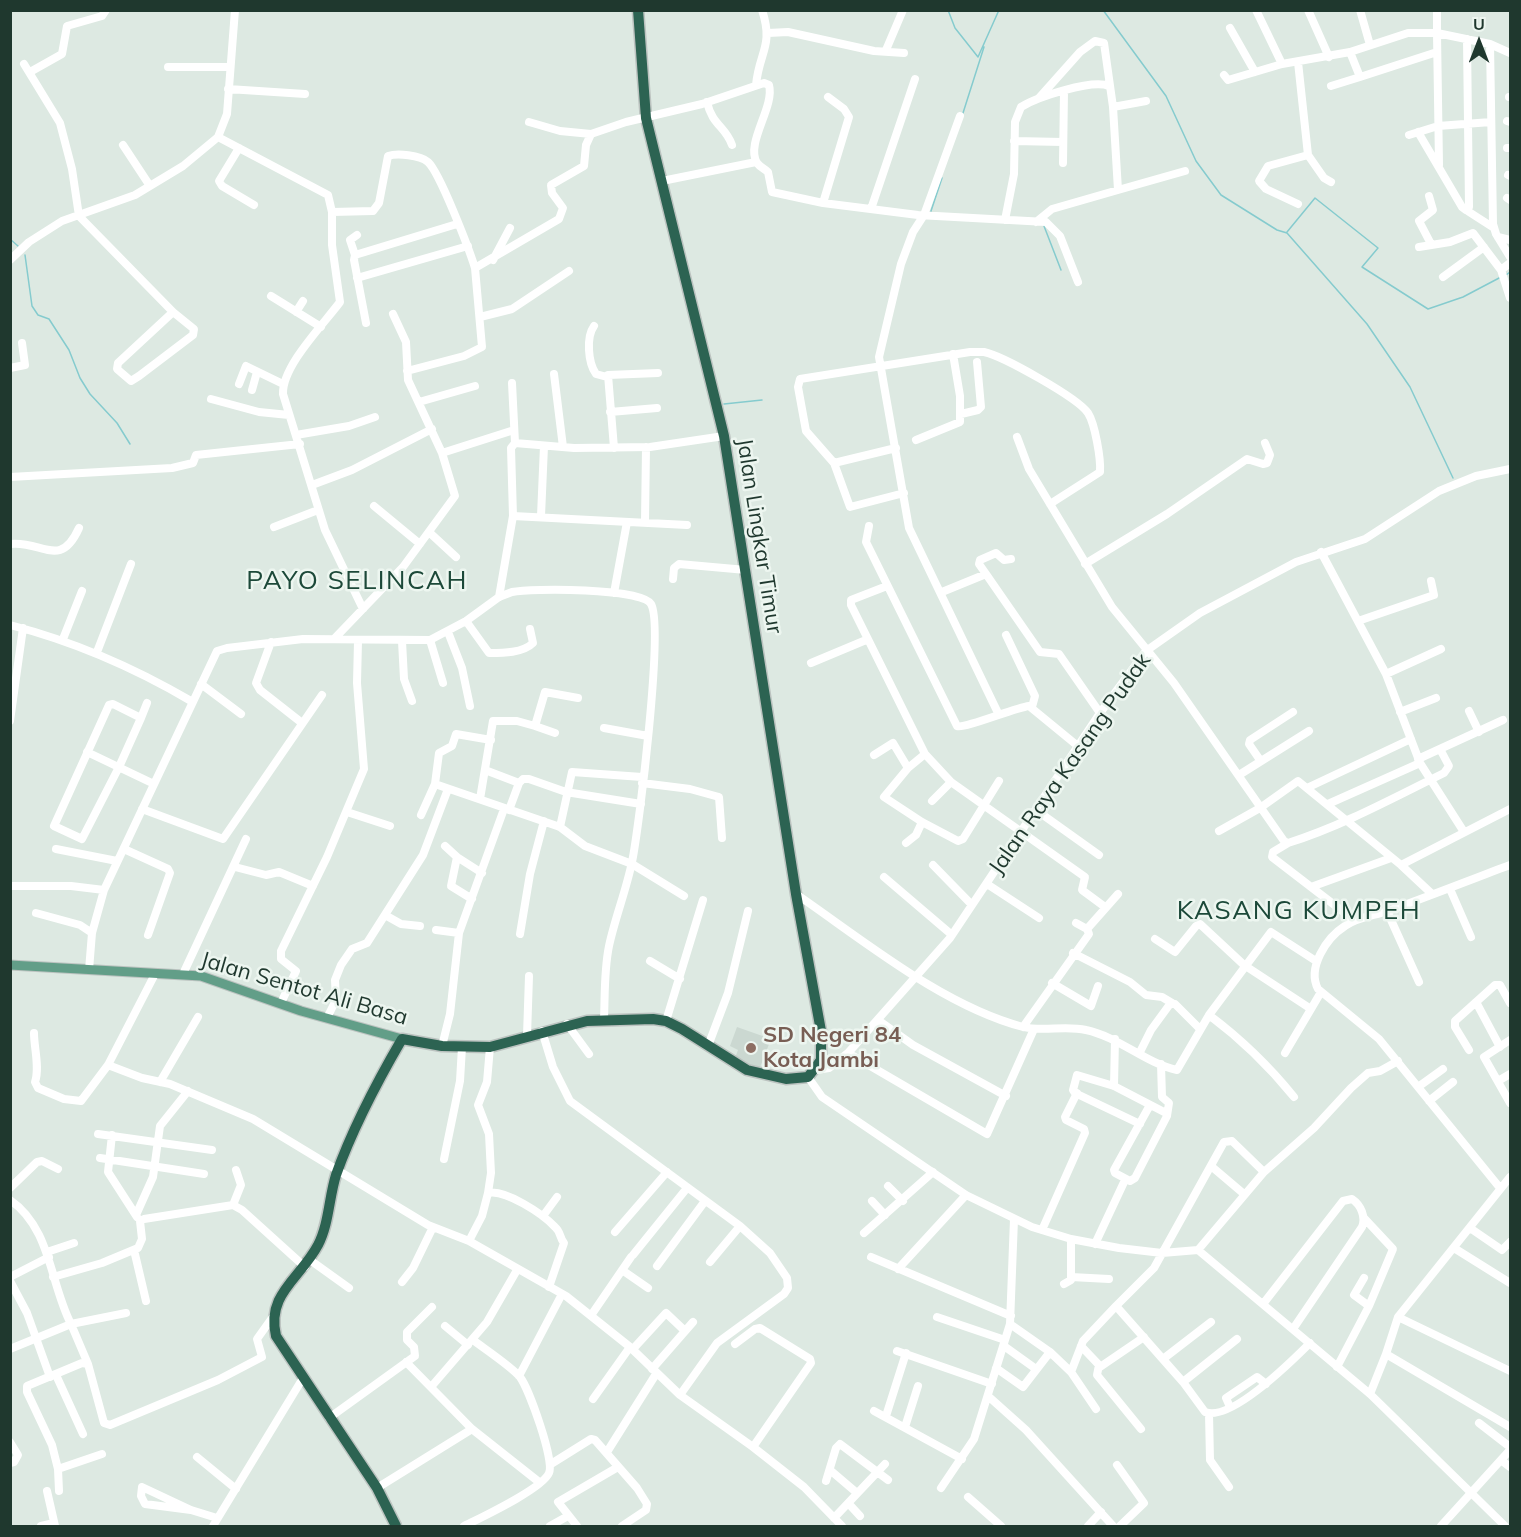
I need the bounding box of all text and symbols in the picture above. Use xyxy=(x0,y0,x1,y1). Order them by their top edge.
north arrow xyxy=(1449,12,1509,72)
text: U xyxy=(1473,14,1485,34)
street label: Jalan Lingkar Timur xyxy=(731,436,787,636)
district label: PAYO SELINCAH xyxy=(246,565,468,597)
street label: Jalan Raya Kasang Pudak xyxy=(983,648,1157,880)
district label: KASANG KUMPEH xyxy=(1177,895,1421,927)
street label: Jalan Sentot Ali Basa xyxy=(197,947,411,1031)
place label: SD Negeri 84 Kota Jambi xyxy=(763,1022,901,1074)
marker: SD Negeri 84 Kota Jambi xyxy=(744,1041,758,1055)

